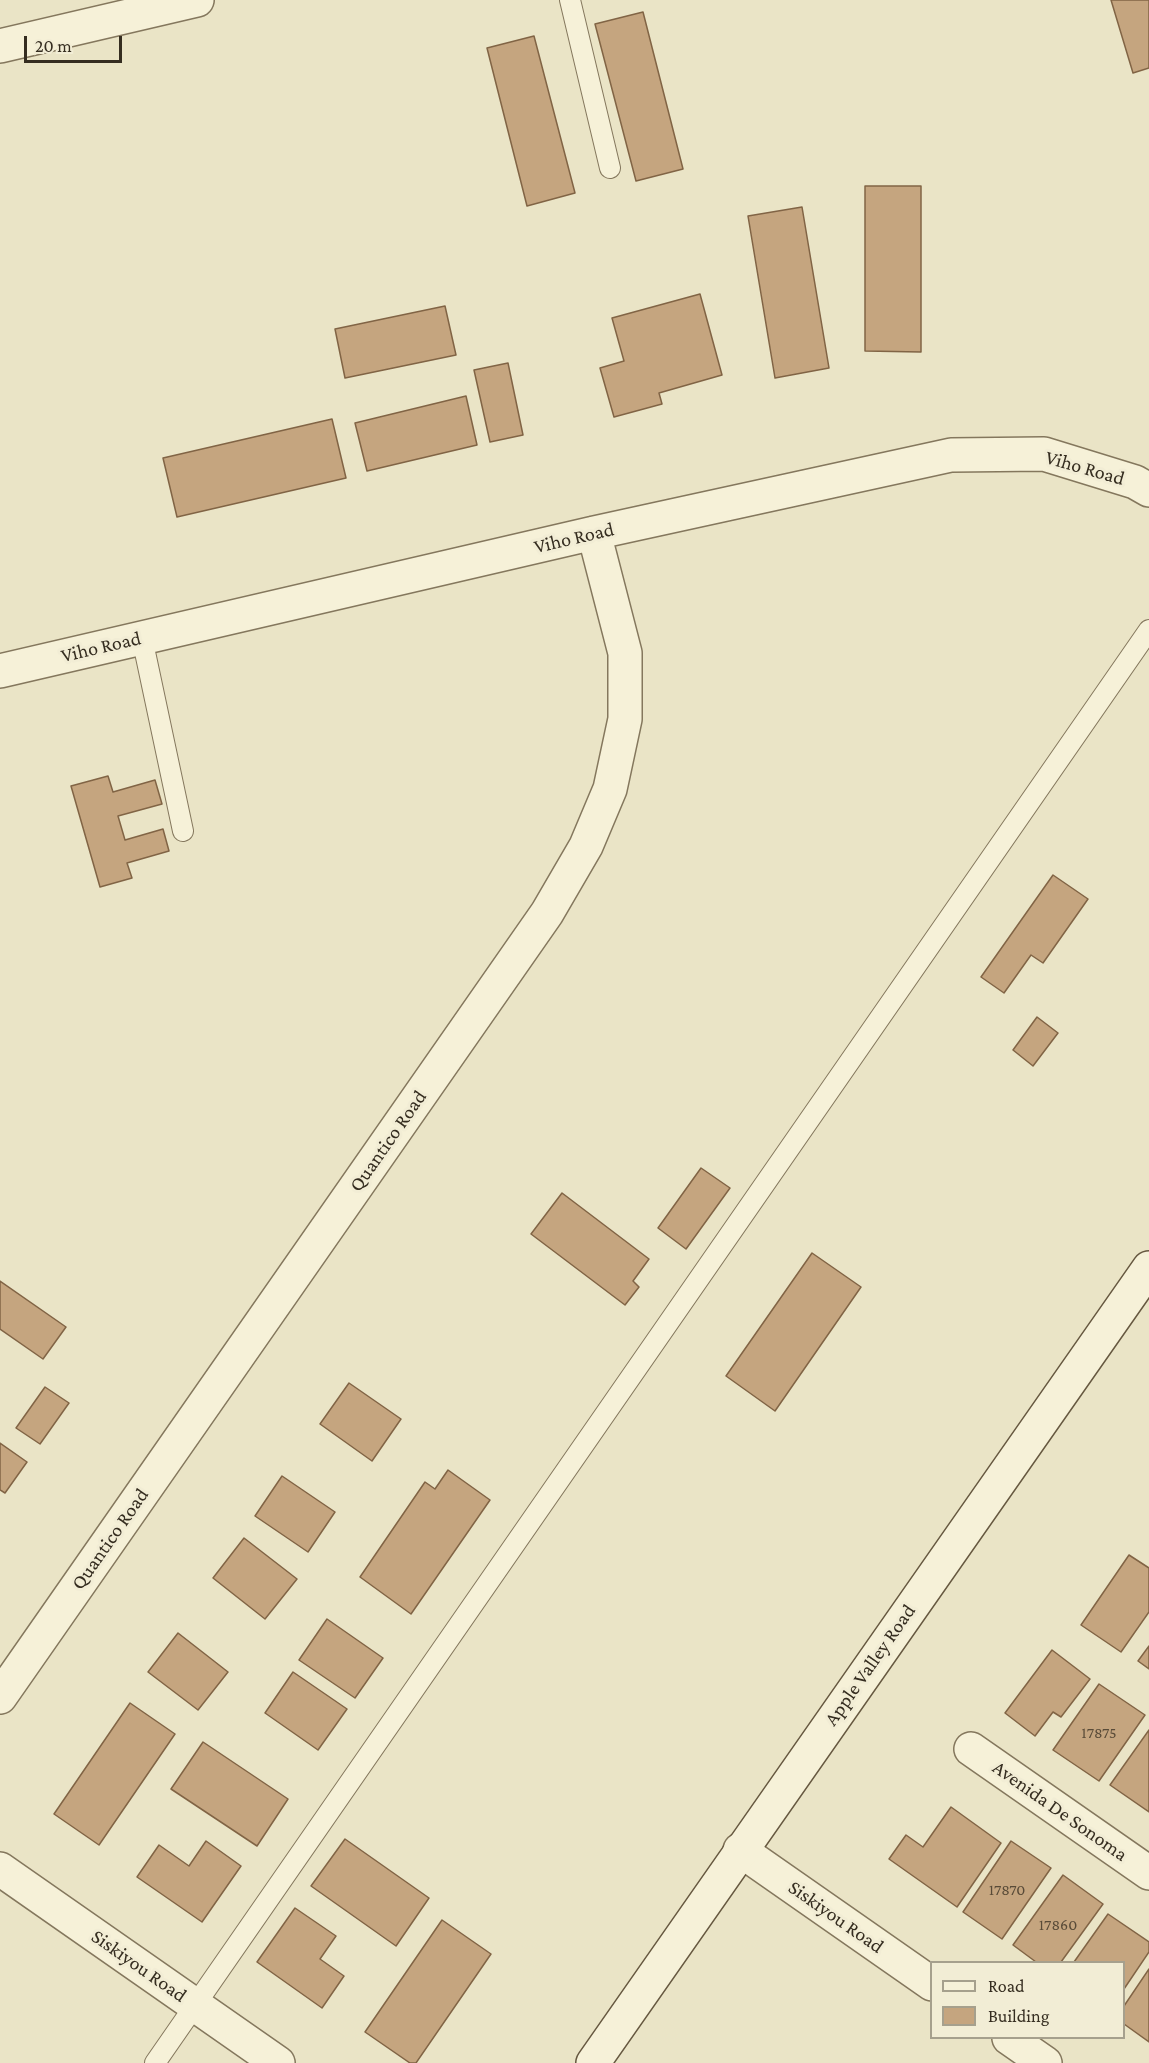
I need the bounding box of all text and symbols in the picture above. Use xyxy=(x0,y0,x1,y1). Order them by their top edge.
scale bar xyxy=(27,24,124,62)
text: 20 m xyxy=(35,36,72,56)
street label: Viho Road xyxy=(1043,445,1127,491)
street label: Viho Road xyxy=(532,517,616,559)
street label: Viho Road xyxy=(59,626,143,668)
street label: Quantico Road xyxy=(344,1086,432,1196)
street label: Quantico Road xyxy=(66,1484,154,1594)
street label: Apple Valley Road xyxy=(819,1600,921,1730)
house number: 17875 xyxy=(1081,1723,1117,1743)
street label: Avenida De Sonoma xyxy=(988,1755,1132,1867)
street label: Siskiyou Road xyxy=(784,1875,888,1959)
house number: 17870 xyxy=(989,1880,1025,1900)
house number: 17860 xyxy=(1039,1915,1077,1935)
street label: Siskiyou Road xyxy=(87,1924,191,2008)
legend xyxy=(930,1961,1125,2039)
text: Road xyxy=(988,1976,1025,1996)
text: Building xyxy=(988,2006,1049,2026)

